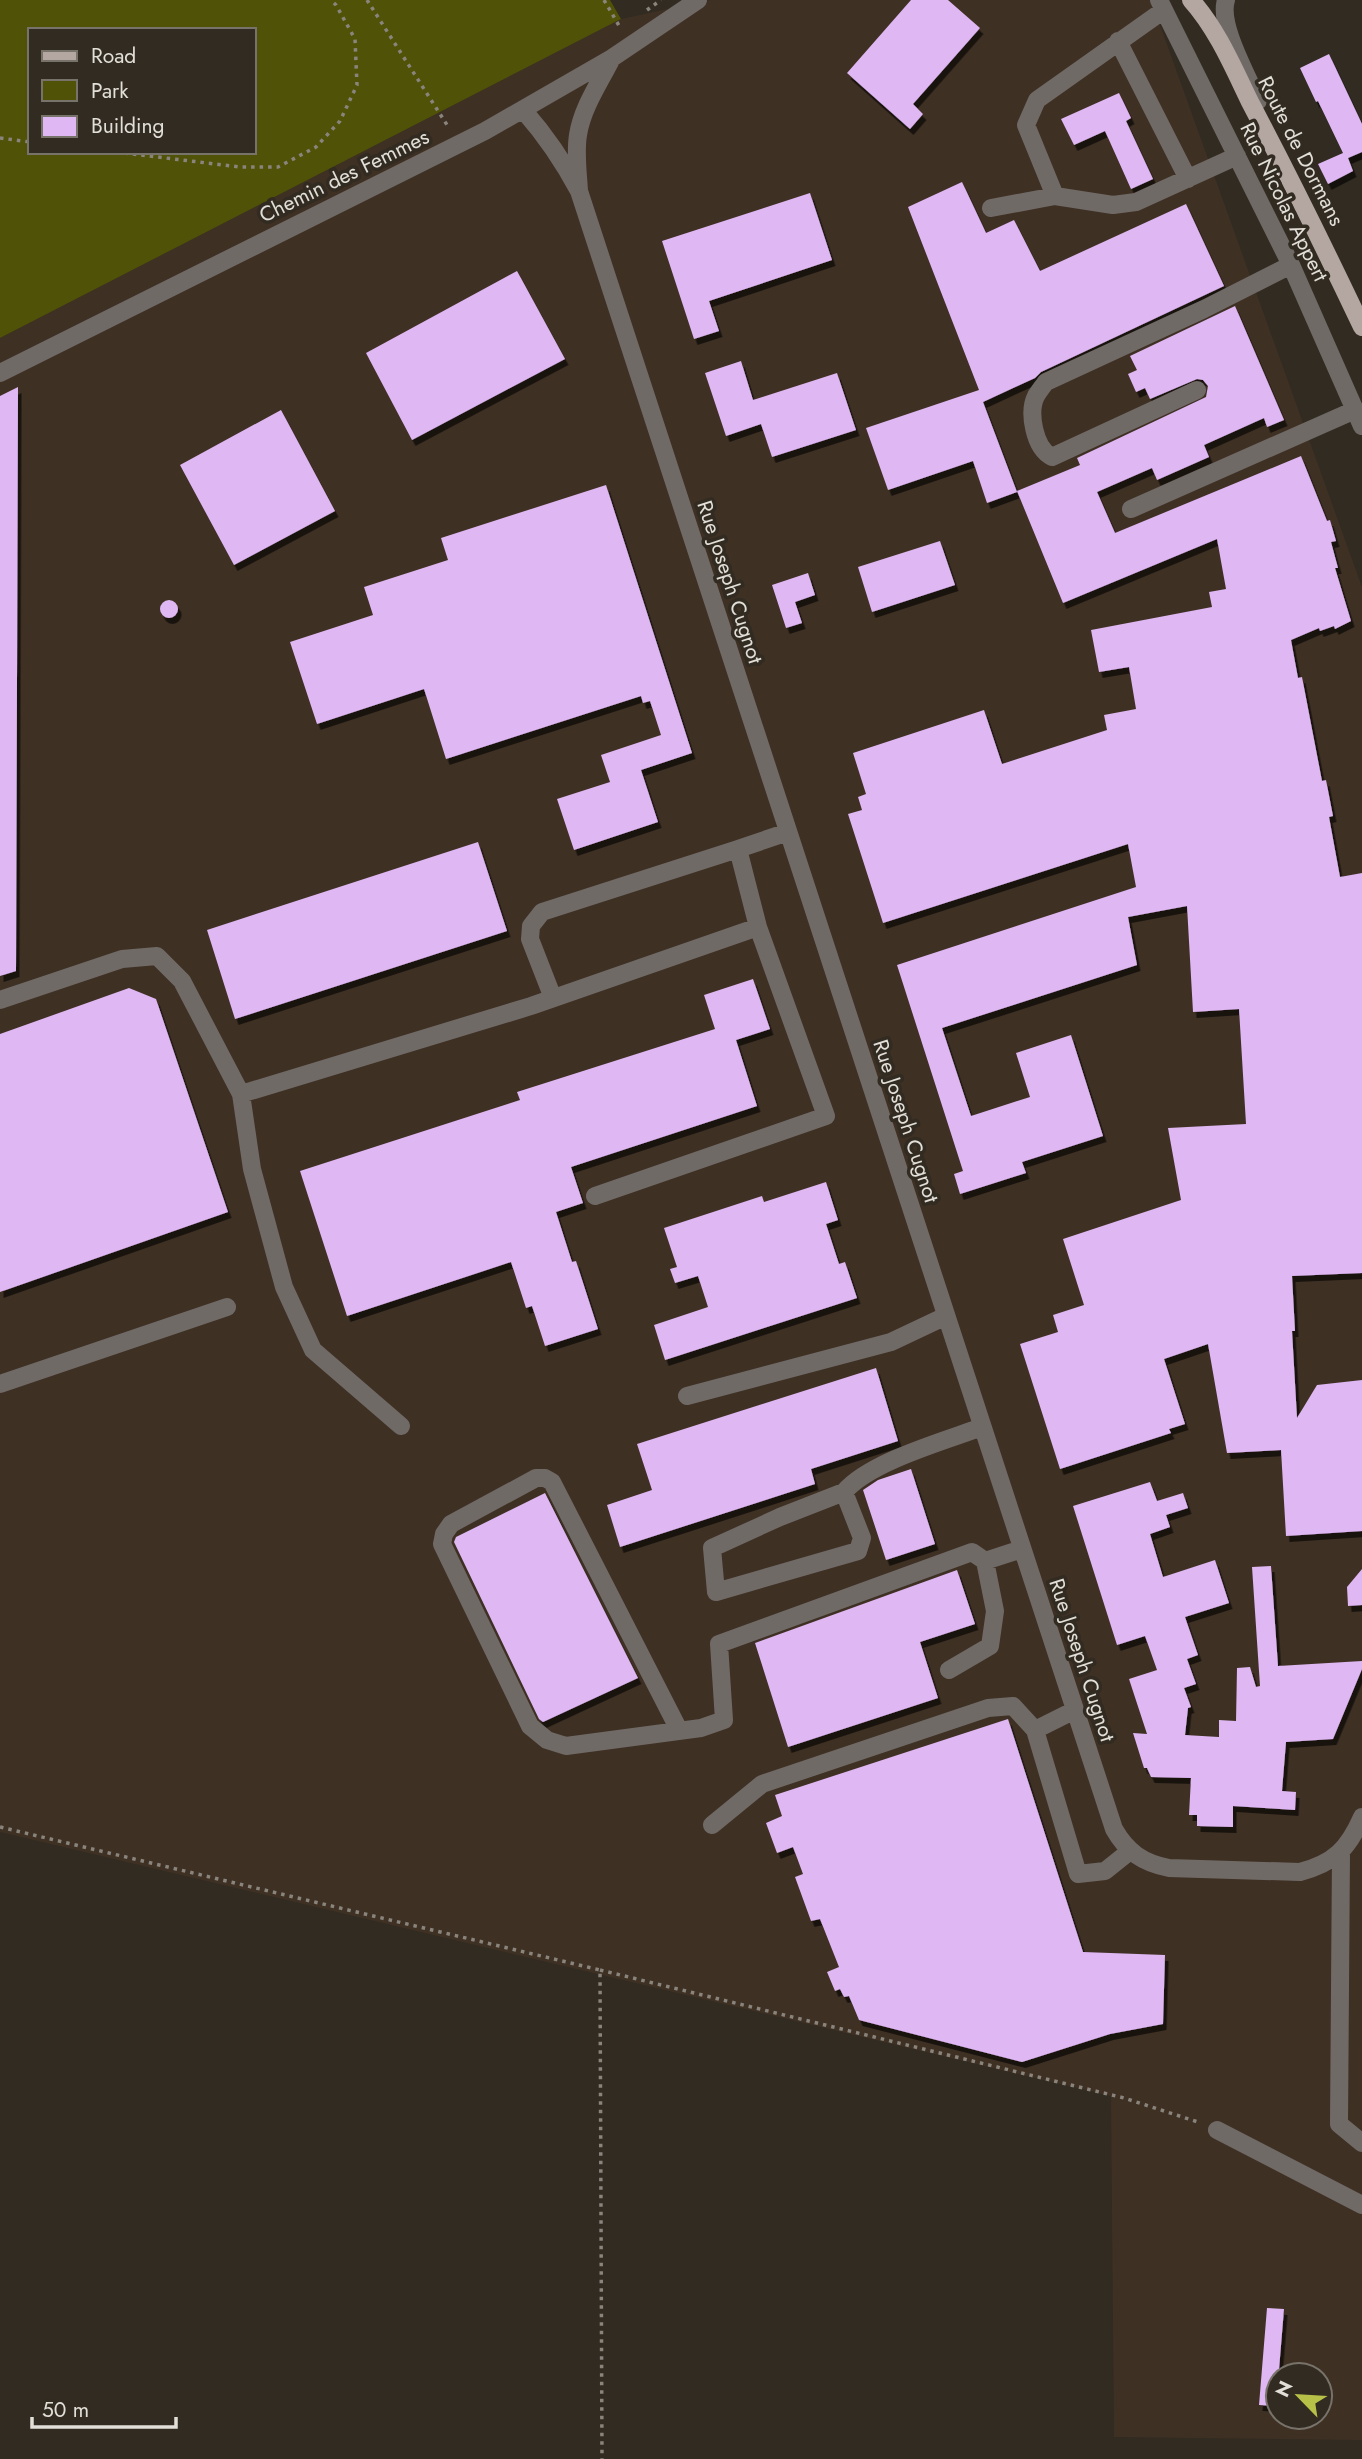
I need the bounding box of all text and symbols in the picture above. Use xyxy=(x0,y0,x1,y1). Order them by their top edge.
legend xyxy=(28,28,256,154)
text: Road xyxy=(91,41,136,71)
street label: Route de Dormans xyxy=(1250,71,1352,231)
text: Park xyxy=(91,76,129,106)
text: Building xyxy=(91,111,164,141)
street label: Rue Nicolas Appert xyxy=(1232,117,1336,287)
street label: Chemin des Femmes xyxy=(254,122,434,230)
street label: Rue Joseph Cugnot xyxy=(689,497,771,667)
street label: Rue Joseph Cugnot xyxy=(865,1036,947,1206)
street label: Rue Joseph Cugnot xyxy=(1041,1575,1123,1745)
north arrow xyxy=(1264,2361,1334,2431)
text: N xyxy=(1269,2376,1299,2402)
scale bar xyxy=(32,2386,175,2430)
text: 50 m xyxy=(42,2395,89,2425)

